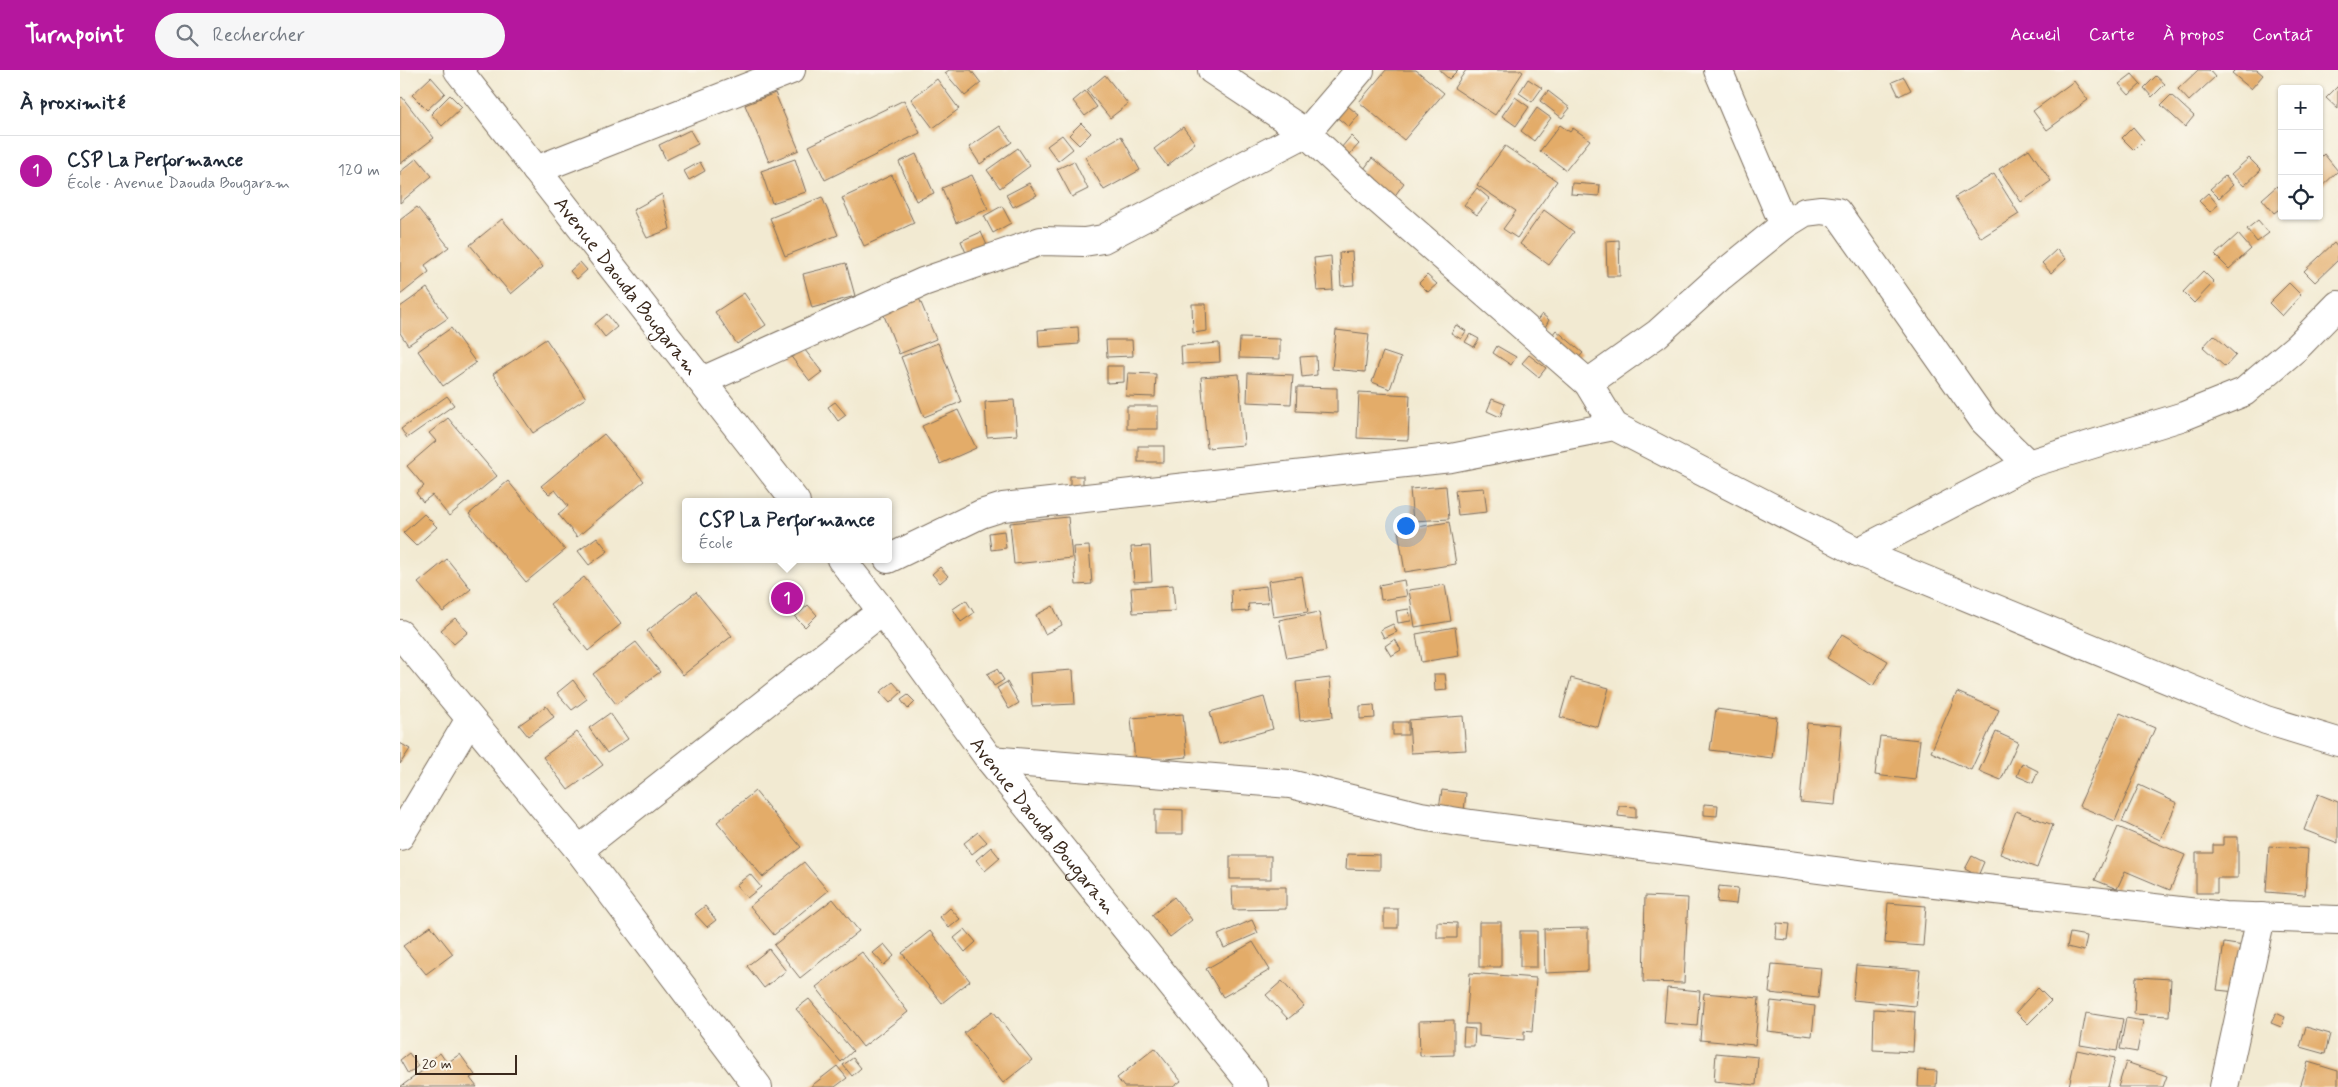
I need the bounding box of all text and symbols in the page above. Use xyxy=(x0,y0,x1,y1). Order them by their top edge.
search box xyxy=(155,13,505,58)
text: Turnpoint xyxy=(25,20,125,51)
icon: search xyxy=(173,21,201,49)
text: Rechercher xyxy=(213,23,305,48)
text: Accueil xyxy=(2010,23,2061,47)
text: Carte xyxy=(2089,23,2135,47)
text: À propos xyxy=(2163,23,2224,47)
text: Contact xyxy=(2252,23,2313,47)
map controls xyxy=(2278,85,2323,220)
button: + xyxy=(2278,85,2323,130)
text: À proximité xyxy=(20,89,126,117)
button: − xyxy=(2278,130,2323,175)
text: CSP La Performance xyxy=(67,148,243,173)
text: 1 xyxy=(32,160,40,181)
text: 120 m xyxy=(338,160,380,181)
text: École · Avenue Daouda Bougaram xyxy=(67,173,290,194)
button: locate xyxy=(2278,175,2323,220)
street label: Avenue Daouda Bougaram xyxy=(547,191,704,382)
popup xyxy=(682,498,892,563)
text: CSP La Performance xyxy=(699,508,875,533)
your location xyxy=(1393,513,1419,539)
text: École xyxy=(699,533,733,554)
pin: 1 xyxy=(771,579,803,617)
street label: Avenue Daouda Bougaram xyxy=(963,732,1122,921)
scale bar xyxy=(415,1052,518,1075)
text: 20 m xyxy=(422,1055,452,1073)

